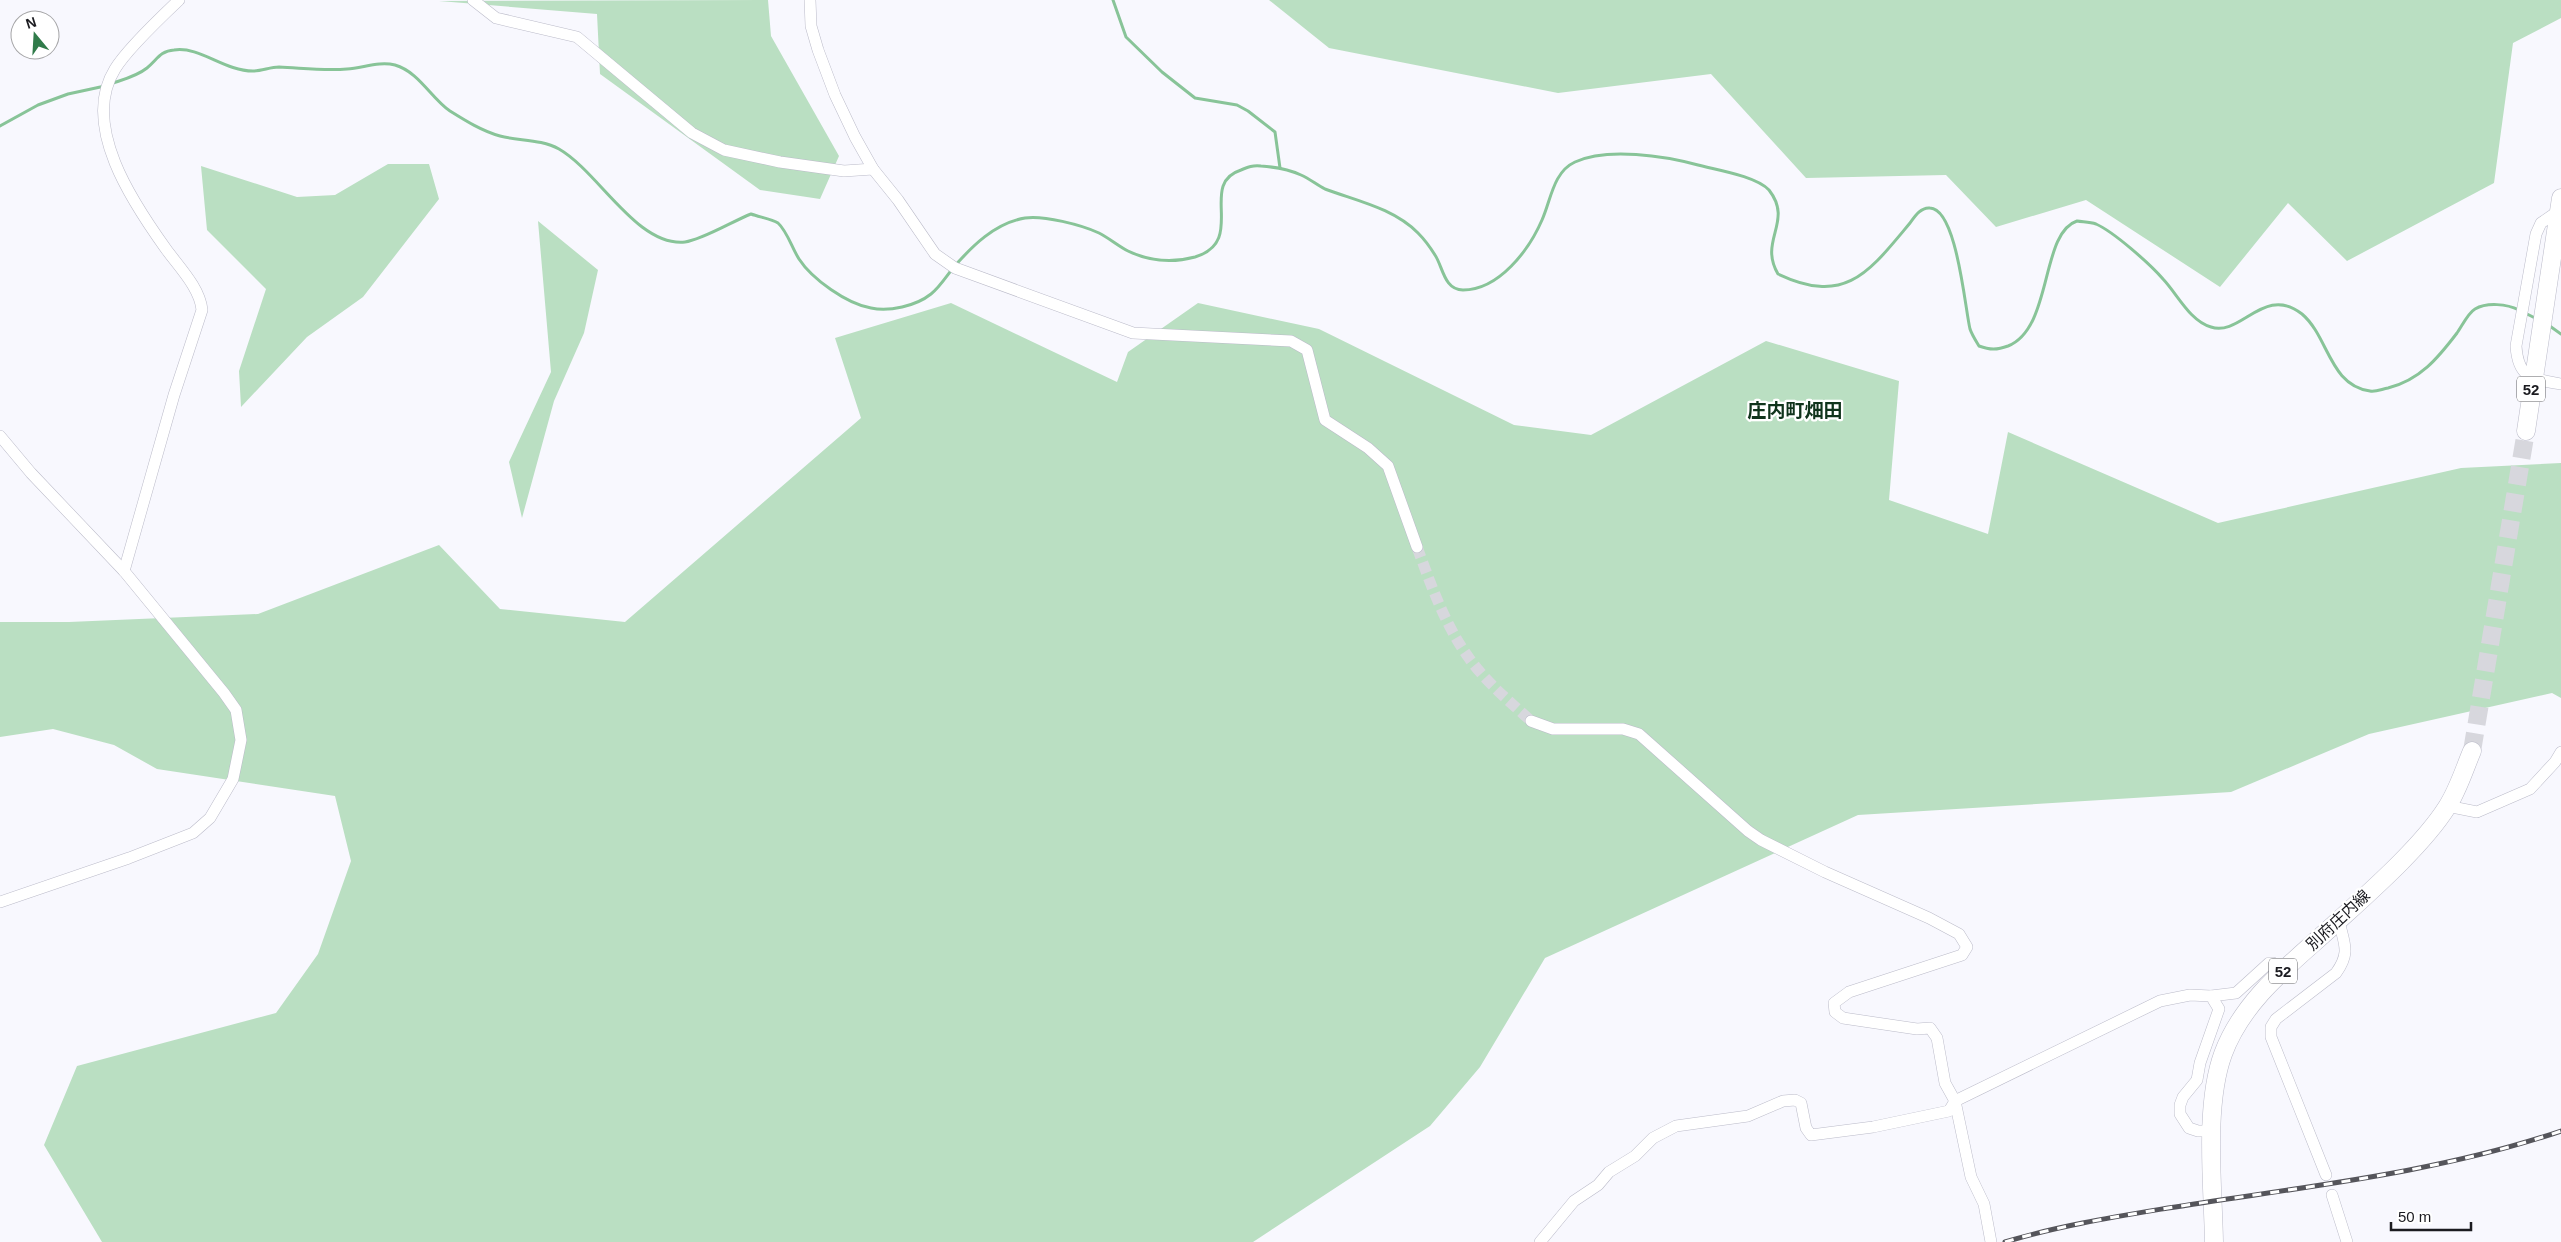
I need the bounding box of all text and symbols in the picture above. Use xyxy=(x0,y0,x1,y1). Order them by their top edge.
north arrow xyxy=(10,10,60,60)
text: N xyxy=(24,13,38,32)
road number: 52 xyxy=(2517,376,2545,402)
district label: 庄内町畑田 xyxy=(1747,400,1843,421)
street label: 別府庄内線 xyxy=(2303,886,2373,954)
road number: 52 xyxy=(2269,958,2297,984)
scale bar xyxy=(2391,1200,2471,1232)
text: 50 m xyxy=(2398,1208,2431,1225)

